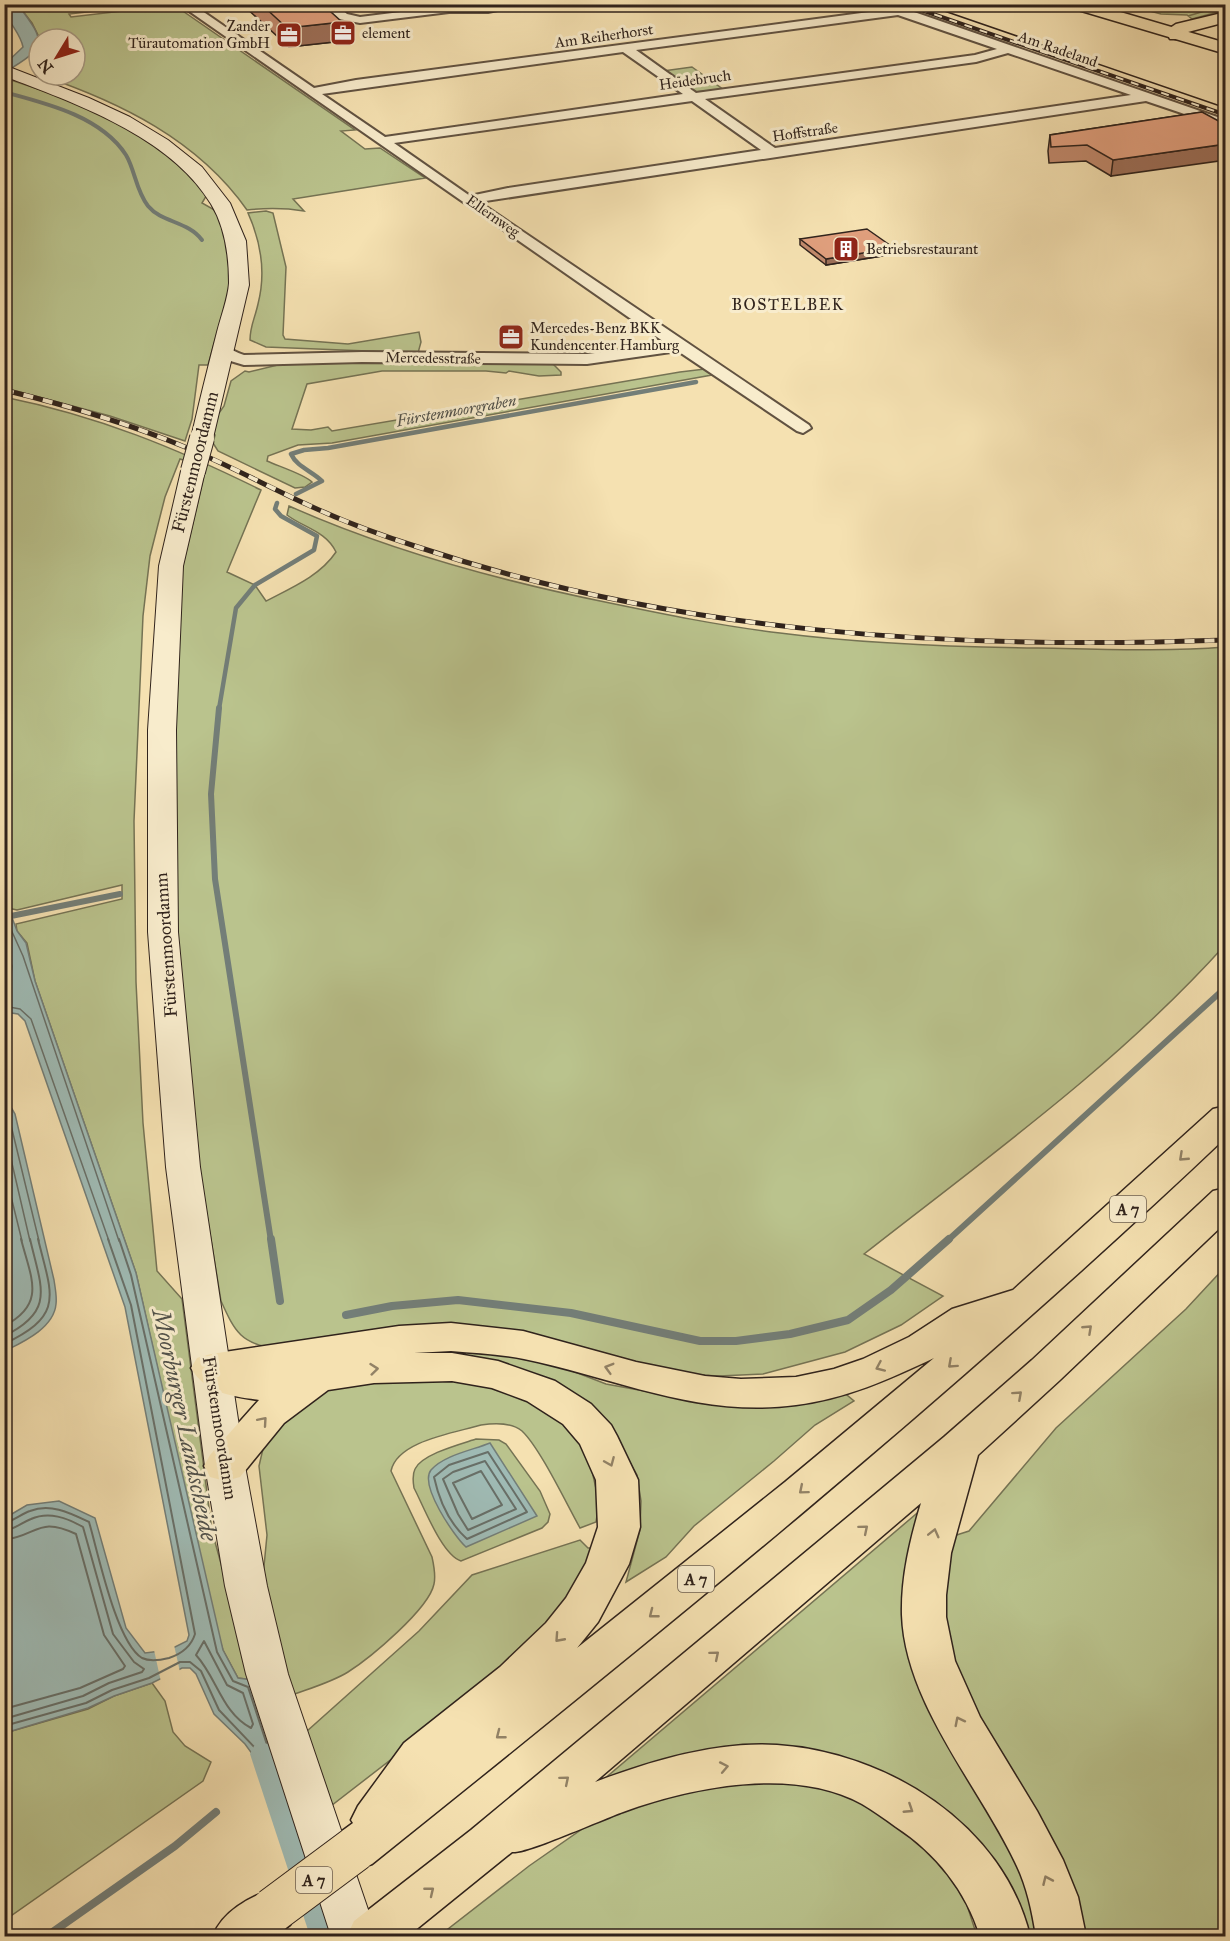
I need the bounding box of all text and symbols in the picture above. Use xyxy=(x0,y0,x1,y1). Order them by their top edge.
place label: Zander Türautomation GmbH xyxy=(128,17,270,52)
office icon: element xyxy=(328,18,358,48)
office icon: Zander Türautomation GmbH xyxy=(274,20,304,50)
street label: Am Reiherhorst xyxy=(553,20,655,52)
place label: element xyxy=(362,24,411,42)
north arrow xyxy=(27,27,87,87)
street label: Am Radeland xyxy=(1015,27,1100,71)
text: N xyxy=(34,54,57,77)
street label: Heidebruch xyxy=(658,66,733,94)
street label: Hoffstraße xyxy=(771,118,839,146)
street label: Ellernweg xyxy=(463,191,524,242)
building icon: Betriebsrestaurant xyxy=(831,234,861,264)
place label: Betriebsrestaurant xyxy=(866,240,979,258)
district label: BOSTELBEK xyxy=(732,295,845,314)
place label: Mercedes-Benz BKK Kundencenter Hamburg xyxy=(530,319,680,354)
office icon: Mercedes-Benz BKK Kundencenter Hamburg xyxy=(496,322,526,352)
street label: Mercedesstraße xyxy=(385,348,481,368)
street label: Fürstenmoordamm xyxy=(167,389,223,535)
water label: Fürstenmoorgraben xyxy=(394,390,518,431)
street label: Fürstenmoordamm xyxy=(150,872,182,1018)
one-way arrow xyxy=(1179,1150,1190,1161)
road number: A 7 xyxy=(1110,1196,1146,1222)
water label: Moorburger Landscheide xyxy=(145,1304,224,1545)
one-way arrow xyxy=(1081,1326,1092,1337)
street label: Fürstenmoordamm xyxy=(198,1355,242,1501)
one-way arrow xyxy=(948,1357,959,1368)
one-way arrow xyxy=(876,1360,887,1372)
one-way arrow xyxy=(604,1363,615,1375)
one-way arrow xyxy=(370,1364,379,1376)
one-way arrow xyxy=(1011,1391,1021,1402)
one-way arrow xyxy=(256,1417,267,1428)
one-way arrow xyxy=(603,1455,615,1466)
one-way arrow xyxy=(799,1482,810,1493)
one-way arrow xyxy=(857,1525,868,1536)
one-way arrow xyxy=(927,1528,940,1538)
road number: A 7 xyxy=(678,1566,714,1592)
one-way arrow xyxy=(649,1607,660,1618)
one-way arrow xyxy=(555,1631,566,1642)
one-way arrow xyxy=(708,1651,719,1662)
one-way arrow xyxy=(955,1716,967,1727)
one-way arrow xyxy=(496,1727,507,1738)
one-way arrow xyxy=(719,1761,729,1774)
one-way arrow xyxy=(558,1776,569,1787)
one-way arrow xyxy=(903,1802,913,1814)
road number: A 7 xyxy=(296,1867,332,1893)
one-way arrow xyxy=(1042,1875,1054,1886)
one-way arrow xyxy=(423,1887,434,1898)

